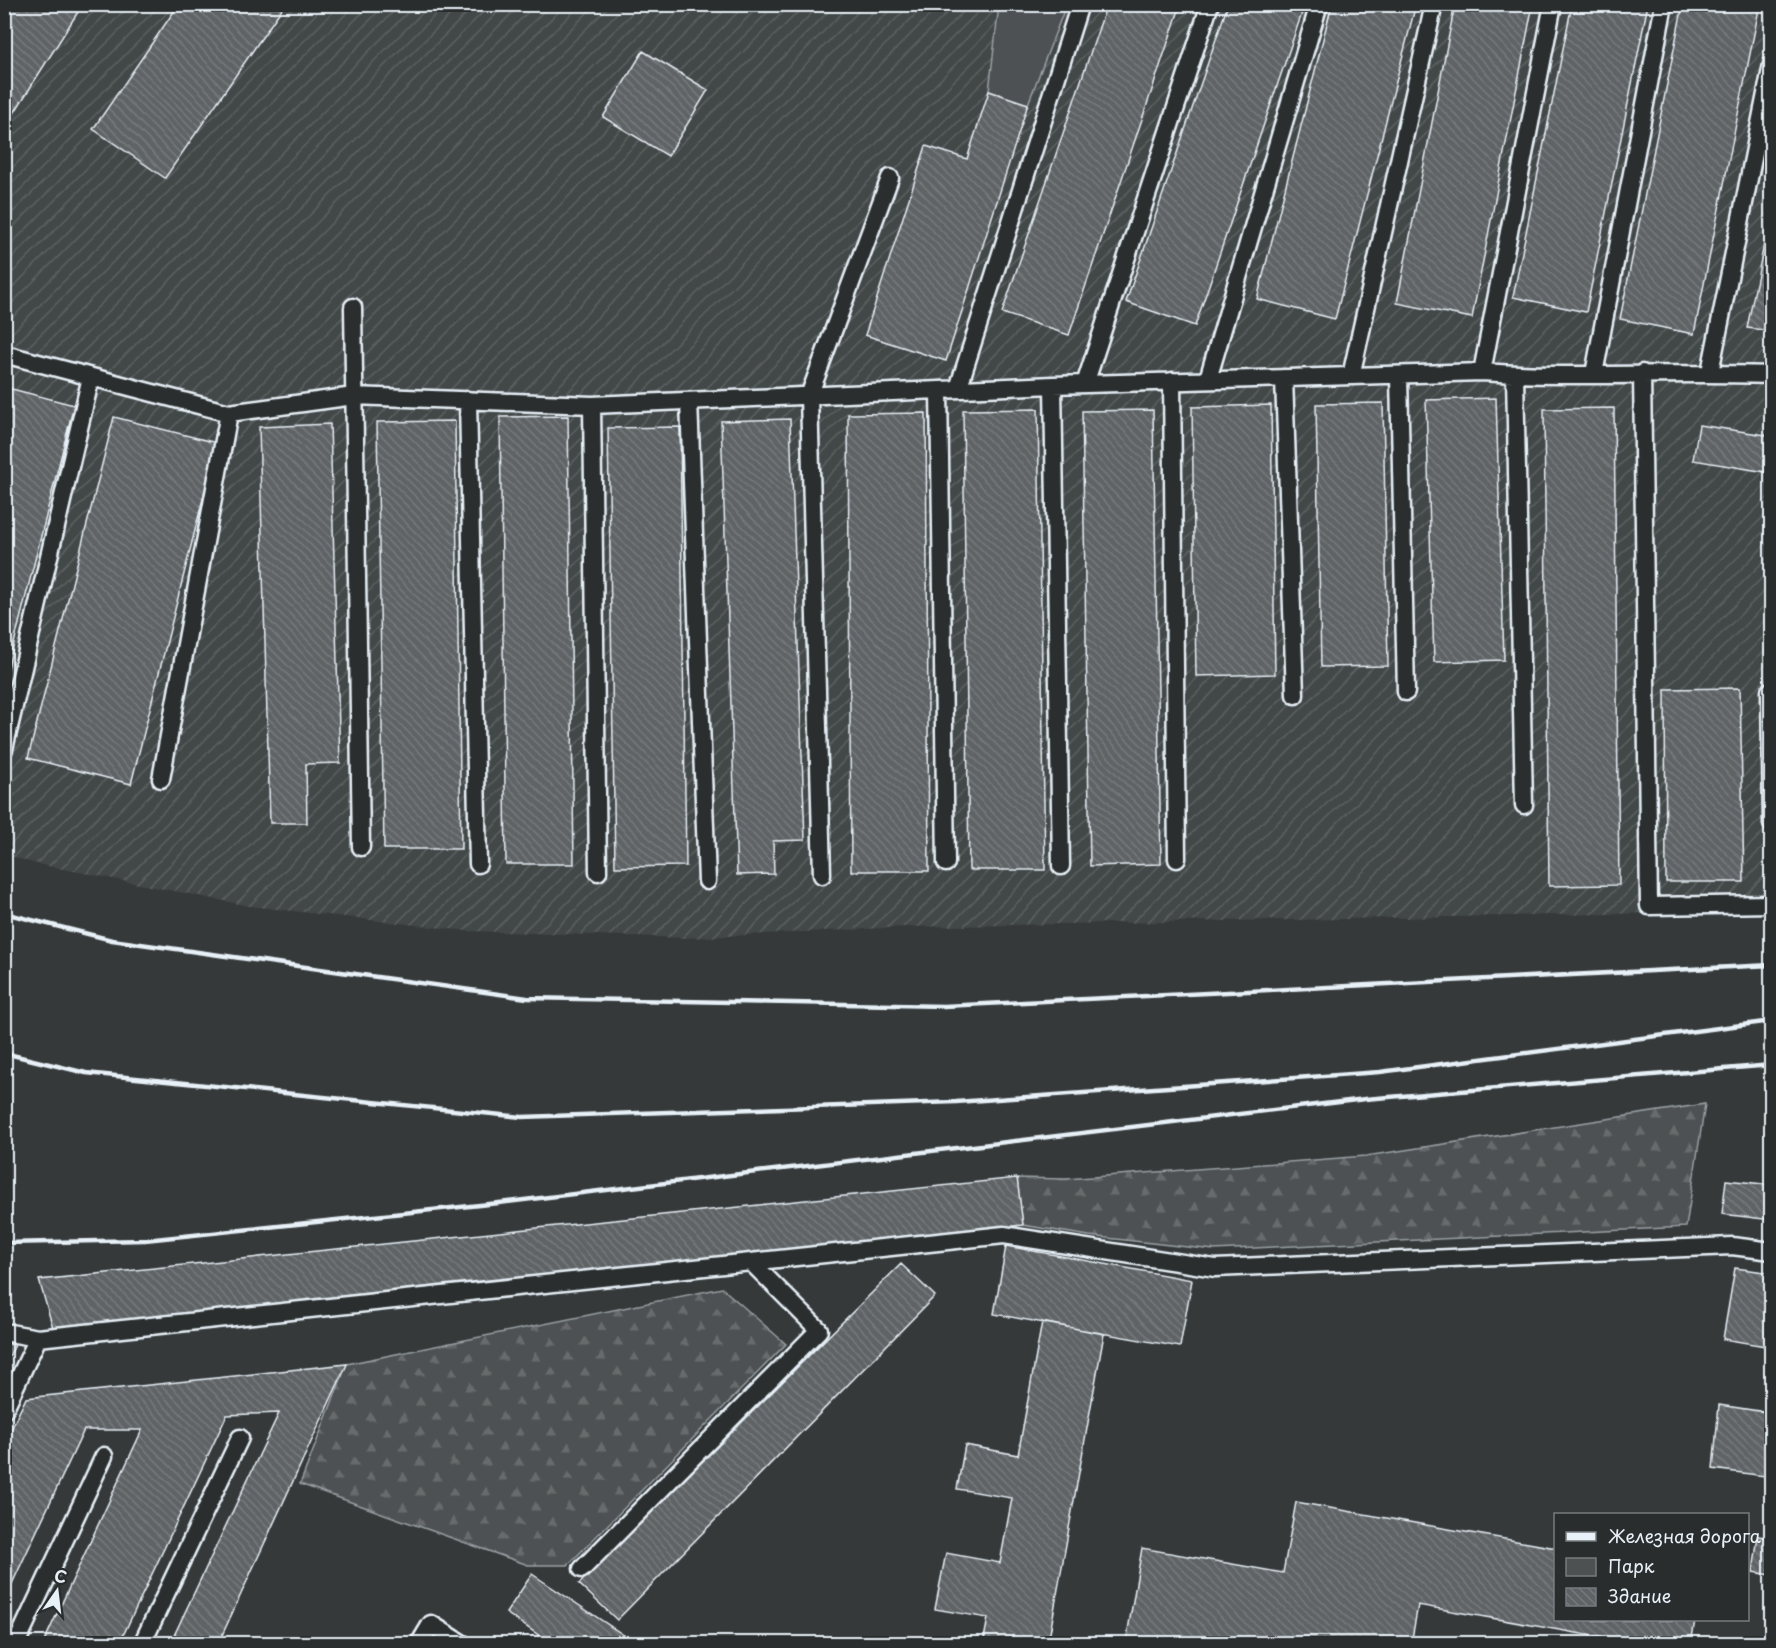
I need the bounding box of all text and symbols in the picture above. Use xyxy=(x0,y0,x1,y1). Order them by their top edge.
legend xyxy=(1554,1513,1749,1621)
text: Железная дорога xyxy=(1608,1522,1762,1549)
text: Парк xyxy=(1608,1552,1655,1579)
north arrow xyxy=(27,1561,87,1621)
text: С xyxy=(52,1562,70,1589)
text: Здание xyxy=(1608,1582,1671,1609)

